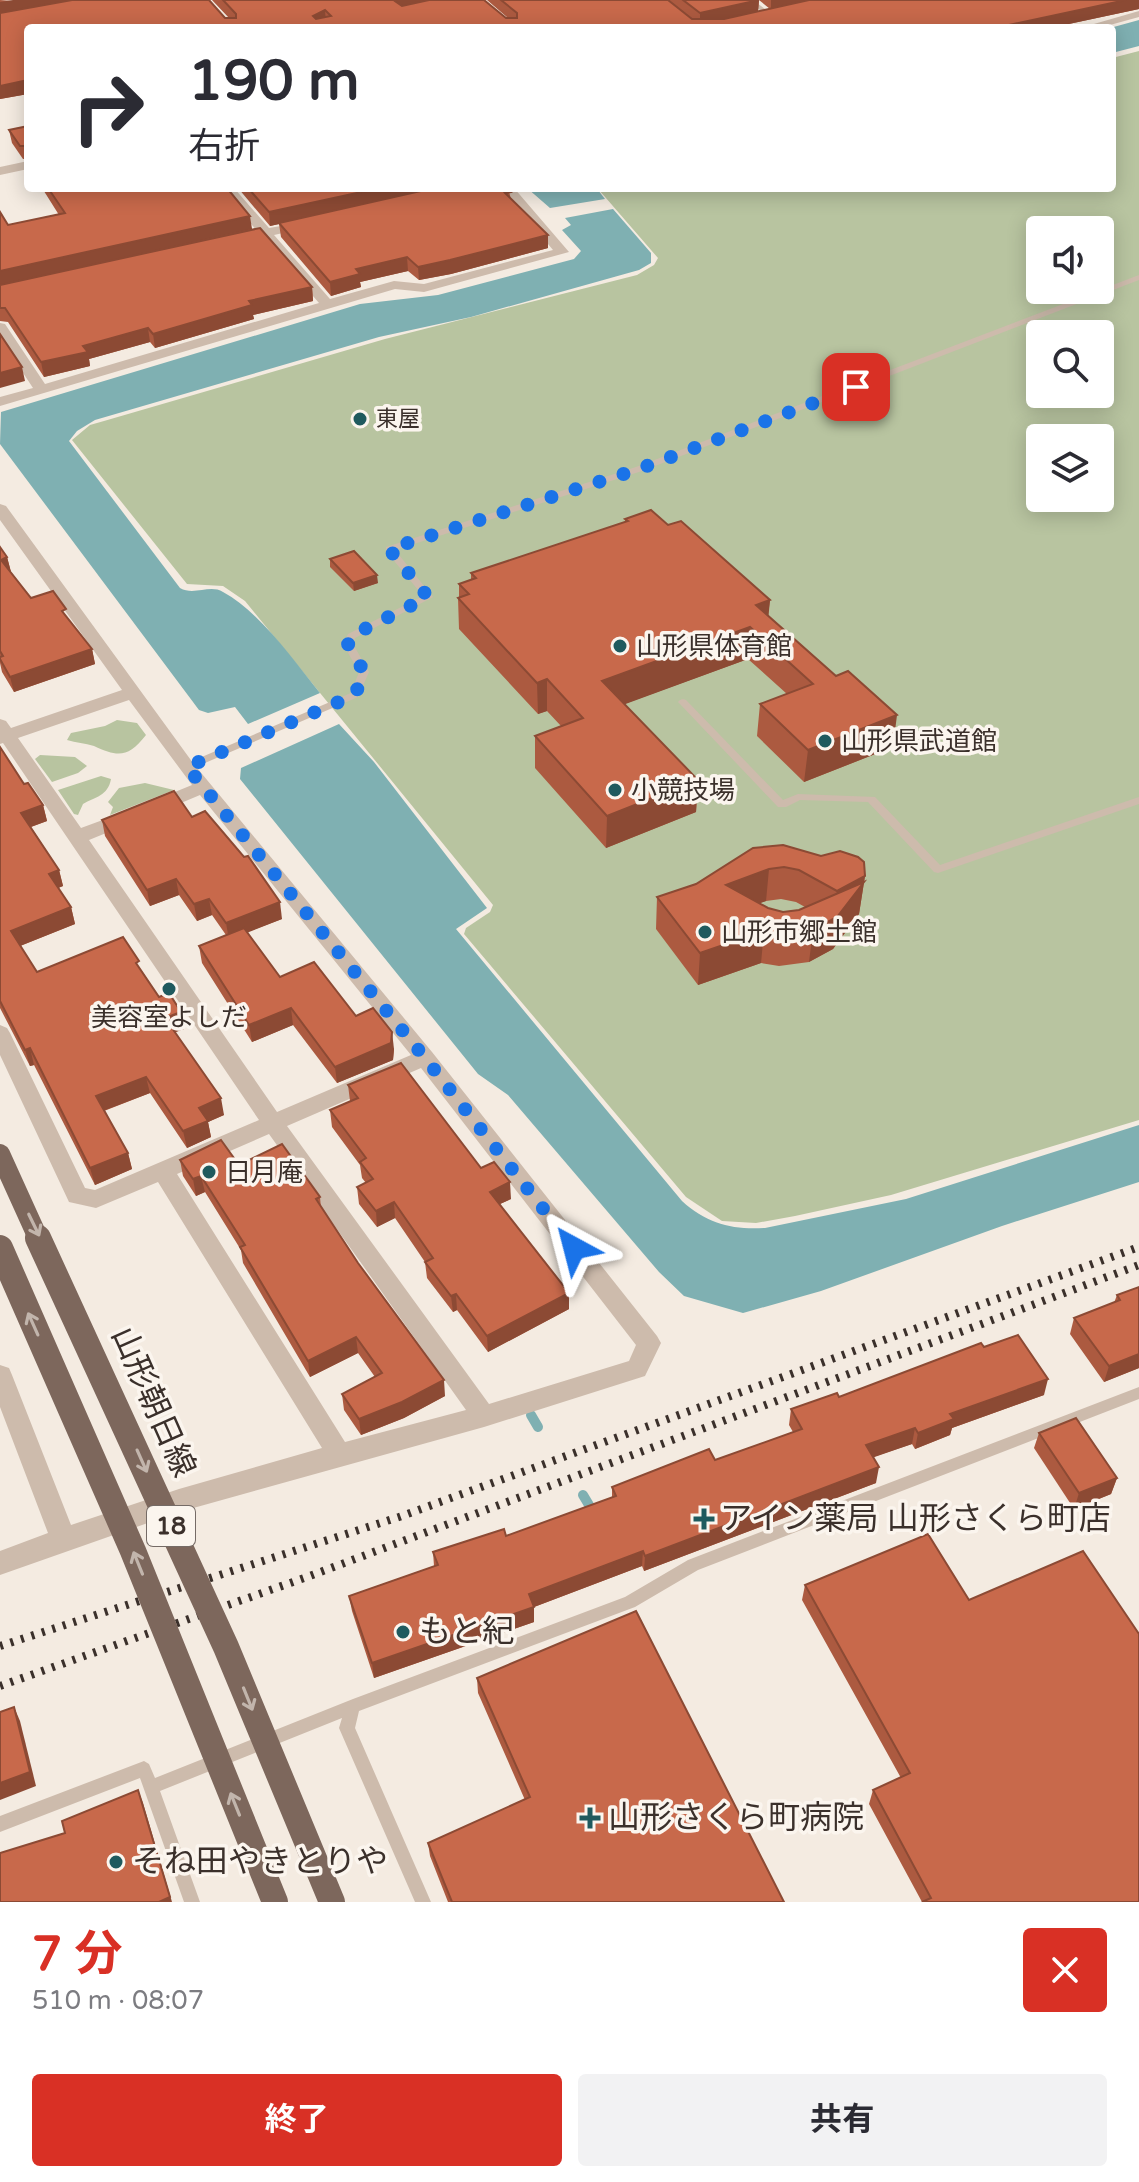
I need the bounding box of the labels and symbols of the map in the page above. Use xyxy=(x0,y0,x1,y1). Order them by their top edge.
pin xyxy=(822,353,890,421)
place label: 東屋 xyxy=(376,406,420,432)
marker: 東屋 xyxy=(351,410,369,428)
place label: 山形県体育館 xyxy=(636,631,792,662)
marker: 山形県体育館 xyxy=(611,637,629,655)
place label: 山形県武道館 xyxy=(841,726,997,757)
marker: 山形県武道館 xyxy=(816,732,834,750)
place label: 小競技場 xyxy=(631,775,735,806)
marker: 小競技場 xyxy=(606,781,624,799)
place label: 山形市郷土館 xyxy=(721,917,877,948)
marker: 山形市郷土館 xyxy=(696,923,714,941)
marker: 美容室よしだ xyxy=(160,980,178,998)
place label: 美容室よしだ xyxy=(91,1002,247,1033)
place label: 日月庵 xyxy=(225,1157,303,1188)
marker: 日月庵 xyxy=(200,1163,218,1181)
position arrow xyxy=(532,1206,616,1290)
one-way arrow xyxy=(27,1212,42,1236)
one-way arrow xyxy=(25,1313,40,1337)
street label: 山形朝日線 xyxy=(103,1321,203,1483)
one-way arrow xyxy=(135,1449,150,1473)
place label: アイン薬局 山形さくら町店 xyxy=(720,1500,1111,1538)
road number: 18 xyxy=(147,1506,195,1546)
marker: アイン薬局 山形さくら町店 xyxy=(695,1510,713,1528)
one-way arrow xyxy=(129,1551,144,1576)
place label: もと紀 xyxy=(419,1613,514,1651)
marker: もと紀 xyxy=(394,1623,412,1641)
one-way arrow xyxy=(241,1686,256,1710)
one-way arrow xyxy=(227,1792,241,1817)
place label: 山形さくら町病院 xyxy=(608,1799,864,1837)
marker: 山形さくら町病院 xyxy=(579,1807,601,1829)
place label: そね田やきとりや xyxy=(132,1843,388,1881)
marker: そね田やきとりや xyxy=(107,1853,125,1871)

